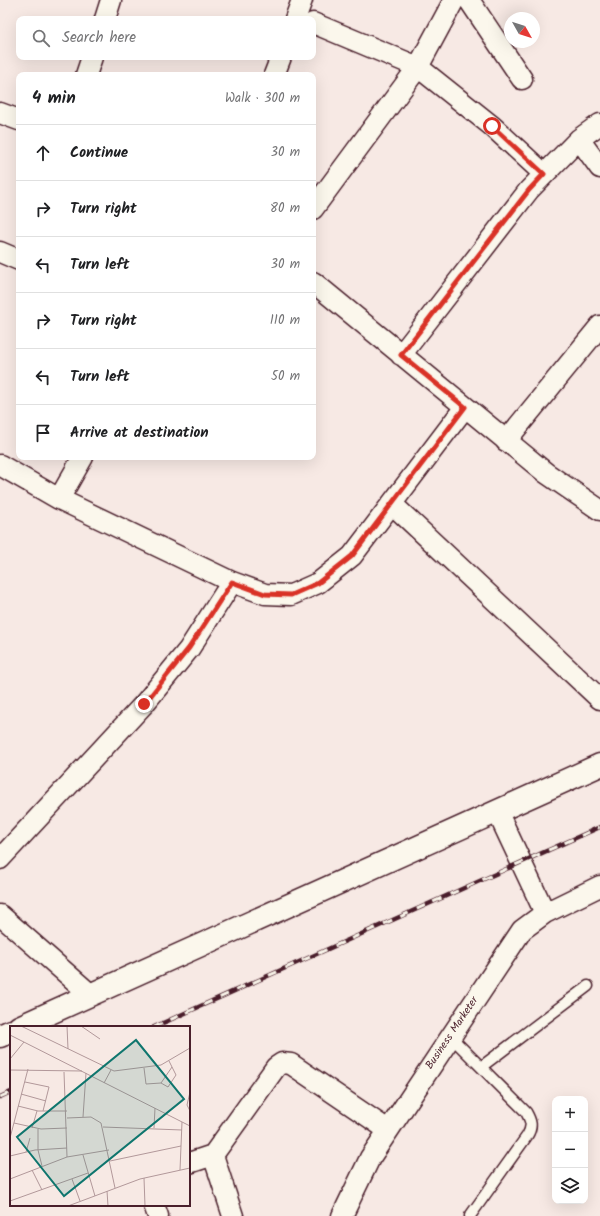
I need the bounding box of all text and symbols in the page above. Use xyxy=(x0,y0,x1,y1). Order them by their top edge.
north arrow xyxy=(504,12,540,48)
search box xyxy=(16,16,316,60)
text: Search here xyxy=(62,26,136,50)
icon: search xyxy=(30,27,52,49)
text: 4 min xyxy=(32,85,76,112)
text: Walk · 300 m xyxy=(225,88,300,109)
route start xyxy=(483,117,501,135)
text: Continue xyxy=(70,141,128,165)
icon: ahead xyxy=(32,142,54,164)
text: 30 m xyxy=(271,142,300,163)
text: Turn right xyxy=(70,197,137,221)
icon: right xyxy=(32,198,54,220)
text: 80 m xyxy=(270,198,300,219)
text: Turn left xyxy=(70,253,130,277)
icon: left xyxy=(32,254,54,276)
text: 30 m xyxy=(271,254,300,275)
text: Turn right xyxy=(70,309,137,333)
icon: right xyxy=(32,310,54,332)
text: 110 m xyxy=(270,310,300,331)
text: Turn left xyxy=(70,365,130,389)
icon: left xyxy=(32,366,54,388)
text: 50 m xyxy=(271,366,300,387)
text: Arrive at destination xyxy=(70,421,209,445)
icon: arrive xyxy=(32,422,54,444)
route end xyxy=(135,695,153,713)
street label: Business Marketer xyxy=(421,992,484,1073)
inset map xyxy=(10,1026,190,1206)
map controls xyxy=(552,1096,588,1204)
button: + xyxy=(552,1096,588,1132)
button: − xyxy=(552,1132,588,1168)
button: layers xyxy=(552,1168,588,1204)

